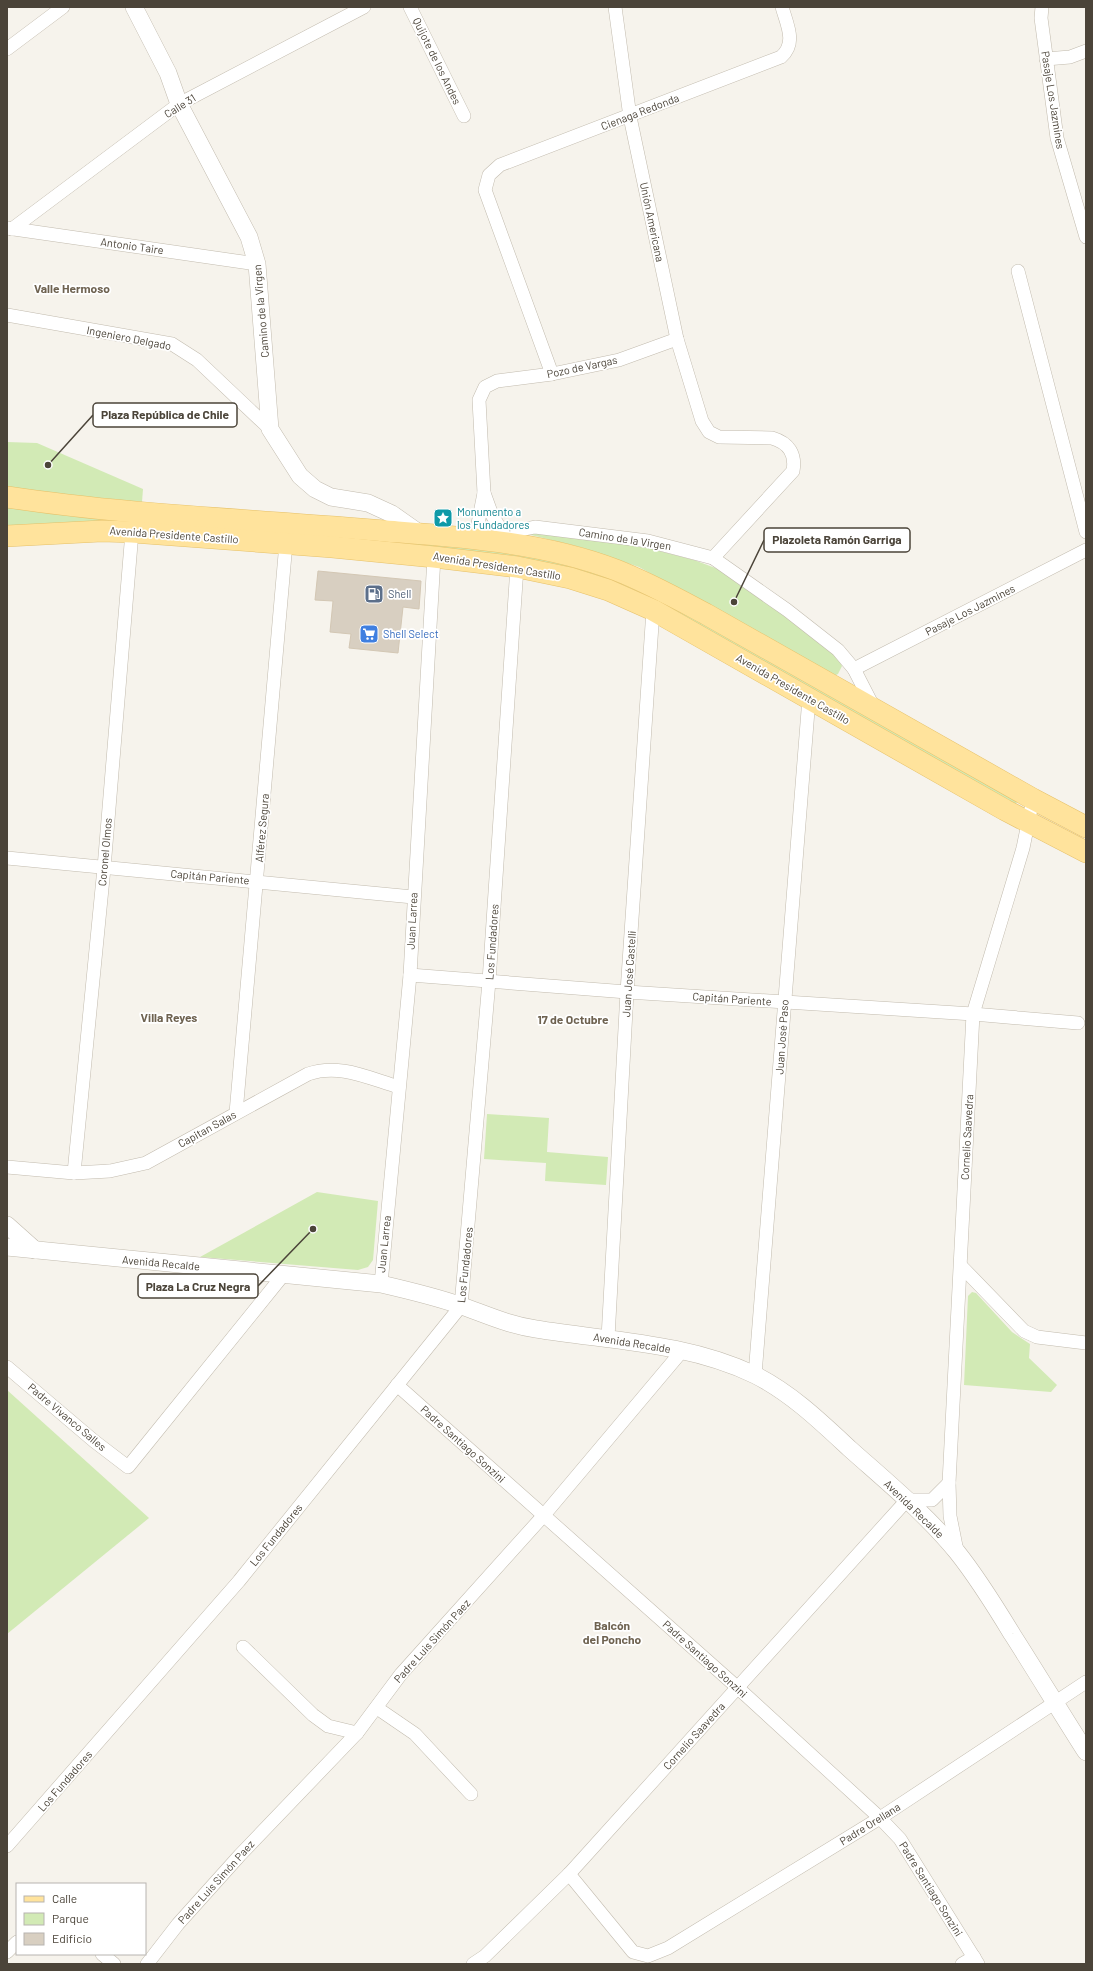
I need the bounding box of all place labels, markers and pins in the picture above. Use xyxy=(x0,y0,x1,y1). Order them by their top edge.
callout: Plaza República de Chile xyxy=(93,403,237,427)
place label: Monumento a los Fundadores xyxy=(457,505,529,531)
place icon: Monumento a los Fundadores xyxy=(432,507,454,529)
callout: Plazoleta Ramón Garriga xyxy=(764,528,910,552)
fuel station icon: Shell xyxy=(363,583,385,605)
place label: Shell xyxy=(388,587,411,600)
supermarket icon: Shell Select xyxy=(358,623,380,645)
place label: Shell Select xyxy=(383,627,439,640)
callout: Plaza La Cruz Negra xyxy=(138,1274,258,1298)

